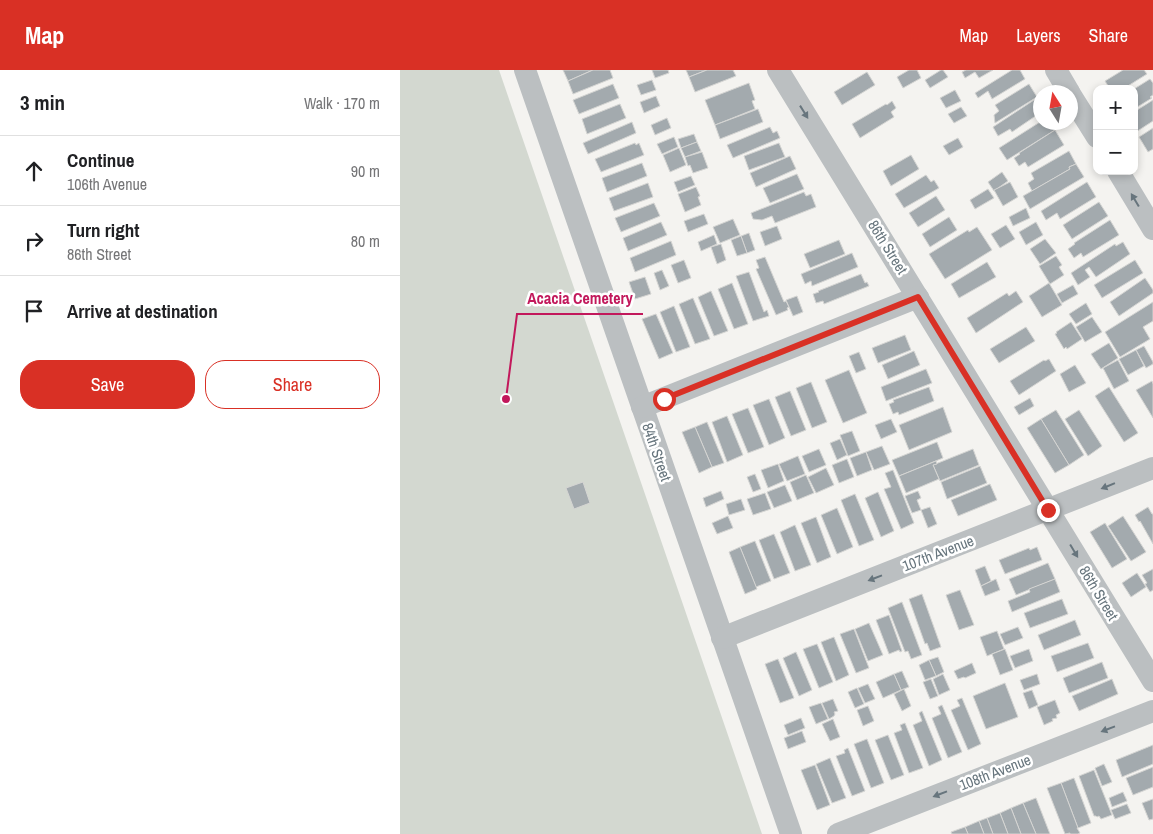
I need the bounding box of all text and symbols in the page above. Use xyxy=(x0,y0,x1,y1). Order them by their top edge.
text: Map xyxy=(25,19,64,51)
text: Map xyxy=(960,23,988,48)
text: Layers xyxy=(1016,23,1061,48)
text: Share xyxy=(1089,23,1128,48)
north arrow xyxy=(1033,85,1078,130)
map controls xyxy=(1093,85,1138,175)
button: + xyxy=(1093,85,1138,130)
text: 3 min xyxy=(20,88,65,117)
text: Walk · 170 m xyxy=(304,92,380,114)
one-way arrow xyxy=(799,105,808,118)
button: − xyxy=(1093,130,1138,175)
text: Continue xyxy=(67,147,135,173)
icon: ahead xyxy=(20,157,48,185)
text: 90 m xyxy=(351,160,380,182)
text: 106th Avenue xyxy=(67,173,147,195)
one-way arrow xyxy=(1131,194,1140,207)
street label: 86th Street xyxy=(863,216,913,279)
text: Turn right xyxy=(67,217,139,243)
icon: right xyxy=(20,227,48,255)
text: 80 m xyxy=(351,230,380,252)
text: 86th Street xyxy=(67,243,131,265)
callout: Acacia Cemetery xyxy=(517,283,643,314)
text: Acacia Cemetery xyxy=(527,287,634,309)
icon: arrive xyxy=(20,297,48,325)
text: Arrive at destination xyxy=(67,298,218,324)
button: Save xyxy=(20,360,195,409)
button: Share xyxy=(205,360,380,409)
route start xyxy=(653,388,676,411)
street label: 84th Street xyxy=(637,420,677,484)
one-way arrow xyxy=(1100,482,1115,490)
route end xyxy=(1037,499,1060,522)
street label: 107th Avenue xyxy=(899,530,977,576)
one-way arrow xyxy=(1069,545,1078,558)
street label: 86th Street xyxy=(1075,562,1124,625)
one-way arrow xyxy=(868,574,882,582)
one-way arrow xyxy=(1100,725,1115,733)
street label: 108th Avenue xyxy=(956,749,1034,795)
one-way arrow xyxy=(932,790,947,798)

